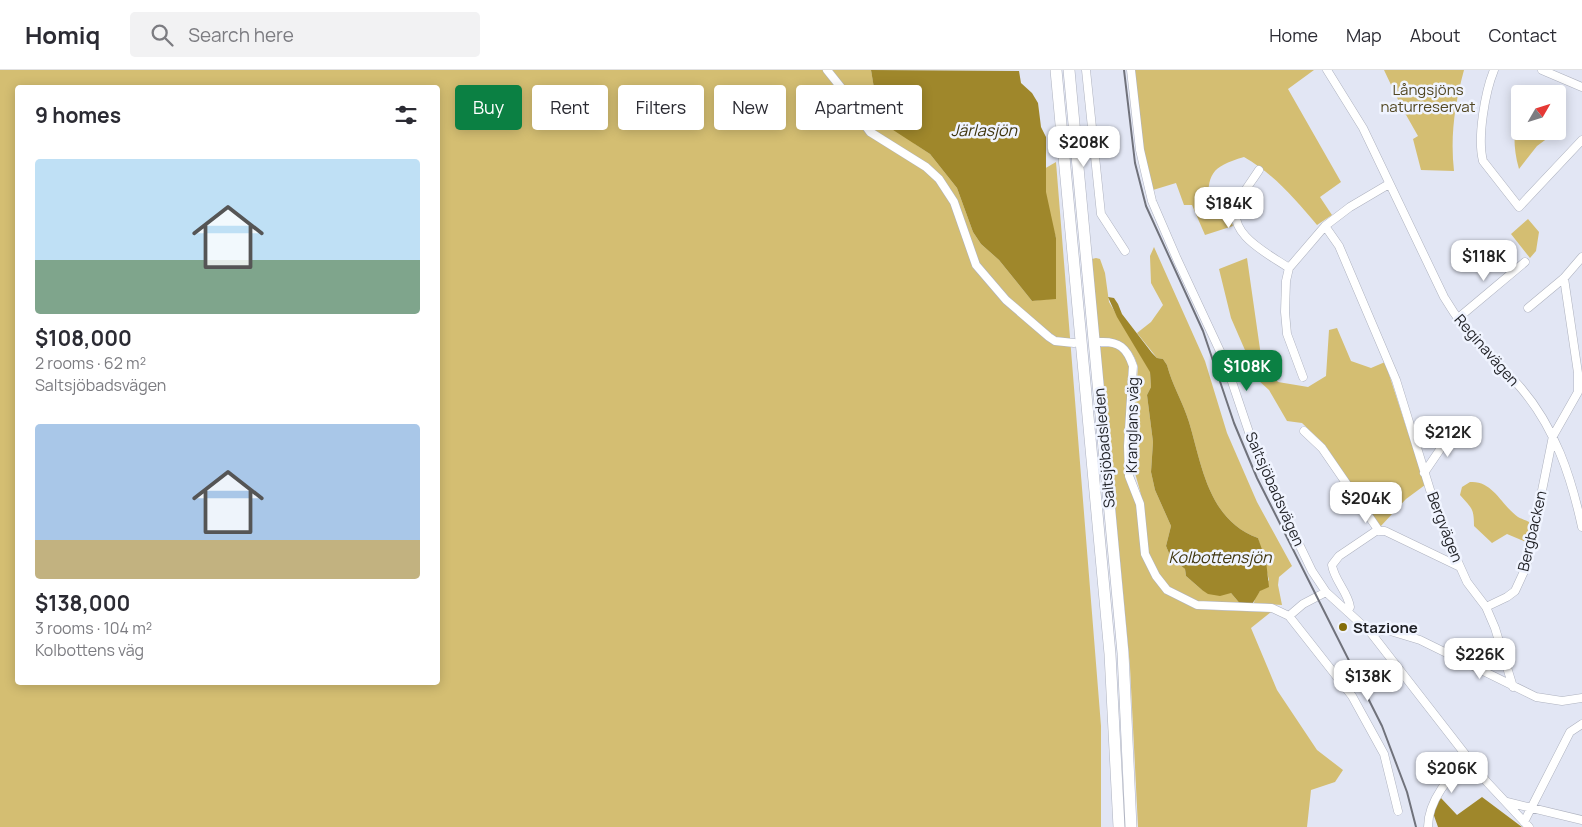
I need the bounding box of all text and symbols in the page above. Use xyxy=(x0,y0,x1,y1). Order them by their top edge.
search box xyxy=(130,12,480,57)
text: Homiq xyxy=(25,18,100,51)
icon: search xyxy=(148,21,176,49)
text: Search here xyxy=(188,22,294,48)
text: Home xyxy=(1269,23,1318,47)
text: Map xyxy=(1346,23,1382,47)
text: About xyxy=(1410,23,1460,47)
text: Contact xyxy=(1488,23,1557,47)
park label: Långsjöns naturreservat xyxy=(1380,79,1476,117)
chip: Buy xyxy=(455,85,522,130)
chip: Rent xyxy=(532,85,608,130)
chip: Filters xyxy=(618,85,704,130)
chip: New xyxy=(714,85,786,130)
chip: Apartment xyxy=(796,85,922,130)
north arrow xyxy=(1511,85,1566,140)
map controls xyxy=(1511,85,1566,140)
text: 9 homes xyxy=(35,101,121,129)
icon: filters xyxy=(392,101,420,129)
water label: Järlasjön xyxy=(951,119,1018,141)
pin: $208K xyxy=(1049,126,1119,168)
text: $208K xyxy=(1059,131,1109,153)
pin: $184K xyxy=(1194,186,1264,229)
icon: home xyxy=(183,192,273,282)
text: $184K xyxy=(1206,192,1252,214)
pin: $118K xyxy=(1449,240,1519,282)
text: $118K xyxy=(1462,245,1506,267)
street label: Reginavägen xyxy=(1450,309,1524,391)
text: $108,000 xyxy=(35,324,132,352)
pin: $108K xyxy=(1212,350,1282,392)
text: 2 rooms · 62 m² xyxy=(35,352,146,374)
text: $108K xyxy=(1223,355,1271,377)
text: Saltsjöbadsvägen xyxy=(35,374,166,396)
street label: Kranglans väg xyxy=(1121,377,1143,473)
street label: Saltsjöbadsleden xyxy=(1088,387,1120,509)
pin: $212K xyxy=(1413,416,1483,458)
text: $212K xyxy=(1425,421,1471,443)
street label: Saltsjöbadsvägen xyxy=(1240,428,1310,550)
icon: home xyxy=(183,457,273,547)
pin: $204K xyxy=(1331,482,1401,524)
text: $204K xyxy=(1341,487,1391,509)
street label: Bergvägen xyxy=(1422,489,1468,565)
street label: Bergbacken xyxy=(1513,489,1551,573)
water label: Kolbottensjön xyxy=(1169,546,1272,568)
text: $138,000 xyxy=(35,589,130,617)
text: 3 rooms · 104 m² xyxy=(35,617,152,639)
place label: Stazione xyxy=(1353,617,1418,638)
marker: Stazione xyxy=(1337,621,1349,633)
pin: $226K xyxy=(1445,638,1515,680)
text: Kolbottens väg xyxy=(35,639,144,661)
text: $226K xyxy=(1455,643,1505,665)
pin: $138K xyxy=(1333,660,1403,702)
text: $138K xyxy=(1345,665,1391,687)
pin: $206K xyxy=(1417,752,1487,794)
text: $206K xyxy=(1427,757,1477,779)

